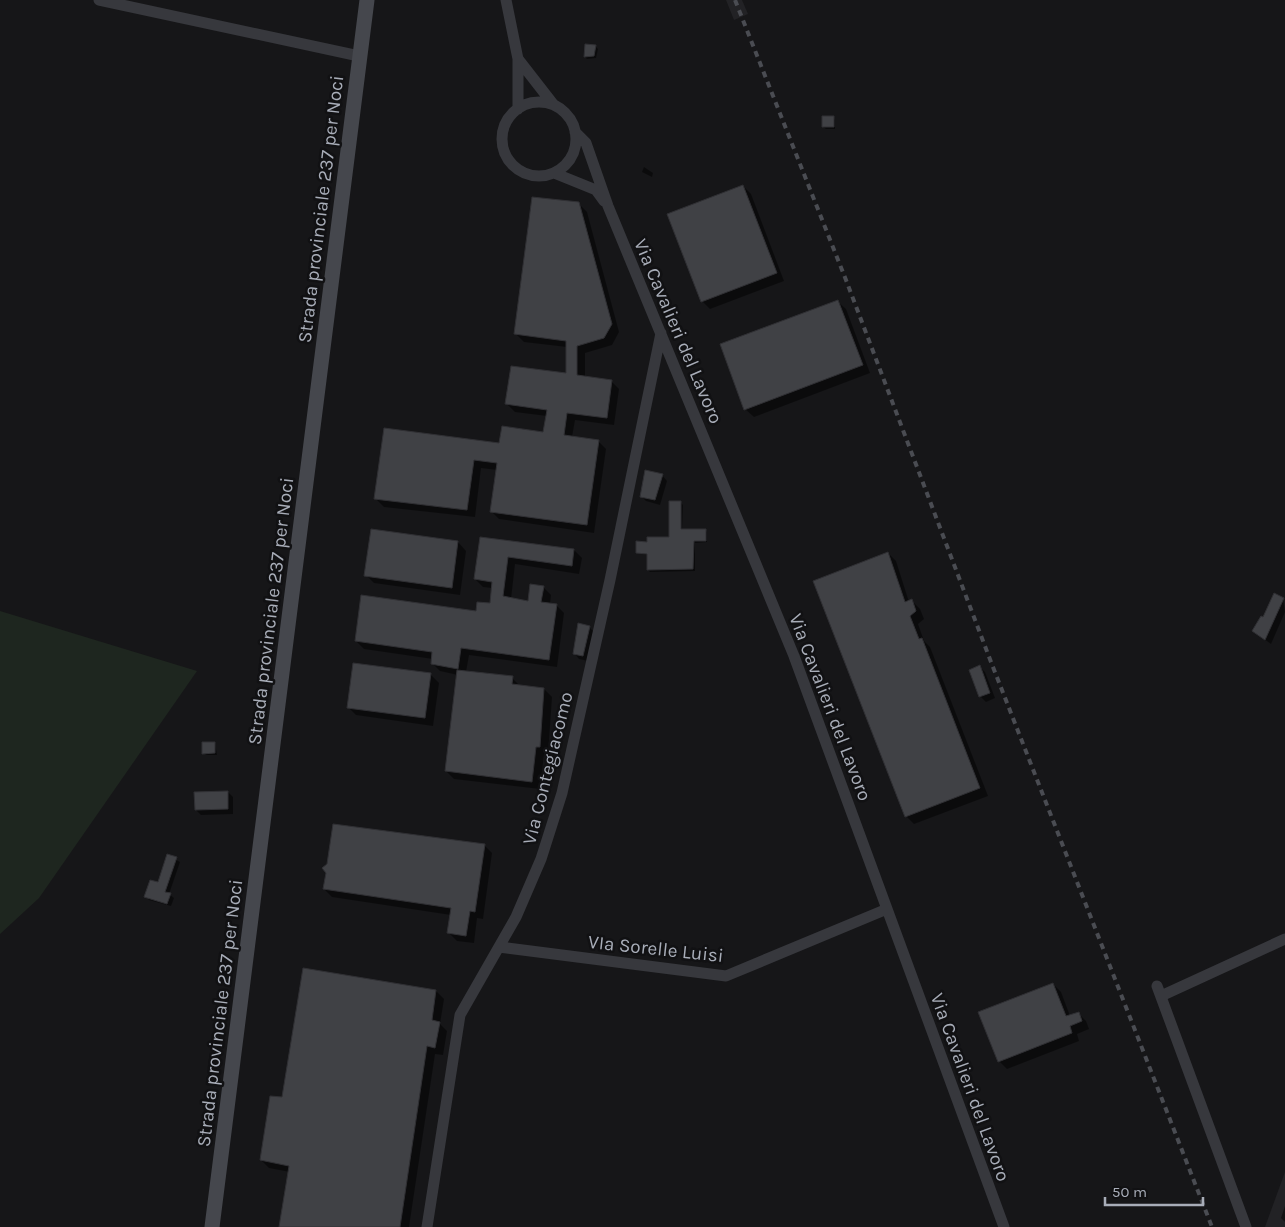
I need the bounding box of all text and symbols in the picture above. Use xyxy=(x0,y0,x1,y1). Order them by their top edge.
street label: Strada provinciale 237 per Noci xyxy=(294,74,348,344)
street label: Via Cavalieri del Lavoro xyxy=(629,236,727,427)
street label: Strada provinciale 237 per Noci xyxy=(244,476,298,746)
street label: Via Cavalieri del Lavoro xyxy=(784,611,876,804)
street label: Via Contegiacomo xyxy=(518,689,578,847)
street label: Strada provinciale 237 per Noci xyxy=(193,878,247,1148)
street label: VIa Sorelle Luisi xyxy=(587,931,725,967)
street label: Via Cavalieri del Lavoro xyxy=(926,990,1014,1184)
scale bar xyxy=(1105,1174,1202,1206)
text: 50 m xyxy=(1112,1183,1147,1201)

